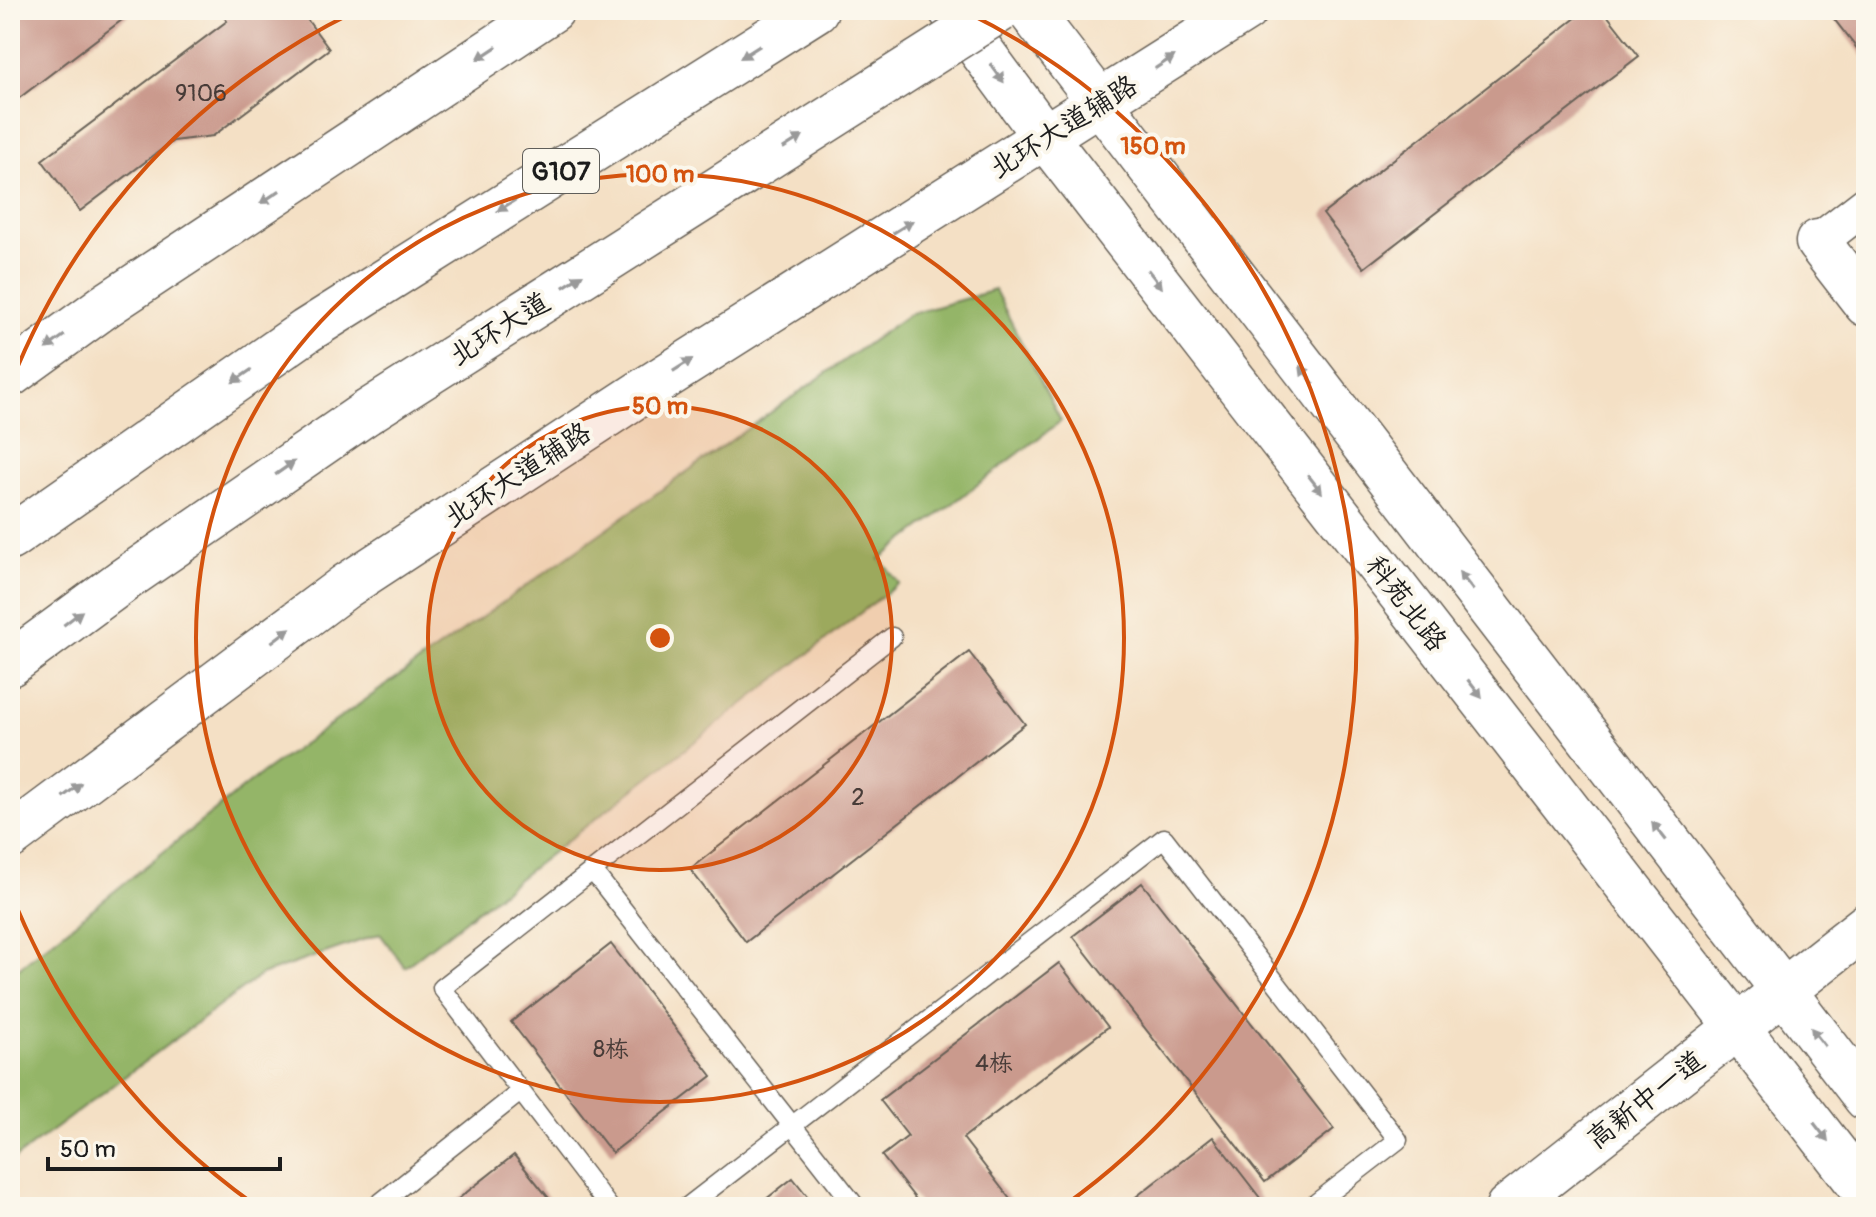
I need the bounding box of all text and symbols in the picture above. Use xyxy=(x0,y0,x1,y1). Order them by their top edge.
one-way arrow xyxy=(740,44,761,59)
one-way arrow xyxy=(476,45,497,60)
one-way arrow xyxy=(1154,55,1175,70)
one-way arrow xyxy=(989,62,1004,83)
street label: 北环大道辅路 xyxy=(983,68,1144,187)
house number: 9106 xyxy=(175,79,227,108)
text: 150 m xyxy=(1120,132,1186,161)
one-way arrow xyxy=(782,135,804,149)
road number: G107 xyxy=(523,149,599,193)
text: 100 m xyxy=(626,160,694,189)
one-way arrow xyxy=(259,189,281,203)
one-way arrow xyxy=(496,197,518,211)
one-way arrow xyxy=(892,220,914,234)
one-way arrow xyxy=(1147,269,1163,289)
one-way arrow xyxy=(562,275,584,289)
street label: 北环大道 xyxy=(443,285,557,374)
one-way arrow xyxy=(44,334,65,349)
one-way arrow xyxy=(672,359,694,373)
one-way arrow xyxy=(1300,365,1316,385)
one-way arrow xyxy=(231,368,252,383)
text: 50 m xyxy=(632,392,688,421)
street label: 北环大道辅路 xyxy=(438,415,598,536)
one-way arrow xyxy=(275,461,296,476)
one-way arrow xyxy=(1306,474,1323,494)
street label: 科苑北路 xyxy=(1358,549,1454,659)
one-way arrow xyxy=(1458,571,1475,591)
one-way arrow xyxy=(62,611,83,626)
centre of rings xyxy=(646,624,674,652)
one-way arrow xyxy=(271,627,291,643)
one-way arrow xyxy=(1466,679,1482,699)
one-way arrow xyxy=(62,782,82,798)
house number: 2 xyxy=(851,783,865,812)
one-way arrow xyxy=(1651,821,1668,841)
one-way arrow xyxy=(1811,1027,1827,1047)
house number: 8栋 xyxy=(593,1035,629,1064)
street label: 高新中一道 xyxy=(1580,1043,1712,1157)
house number: 4栋 xyxy=(975,1049,1013,1078)
scale bar xyxy=(48,1121,280,1171)
one-way arrow xyxy=(1812,1122,1828,1142)
text: 50 m xyxy=(60,1135,116,1164)

